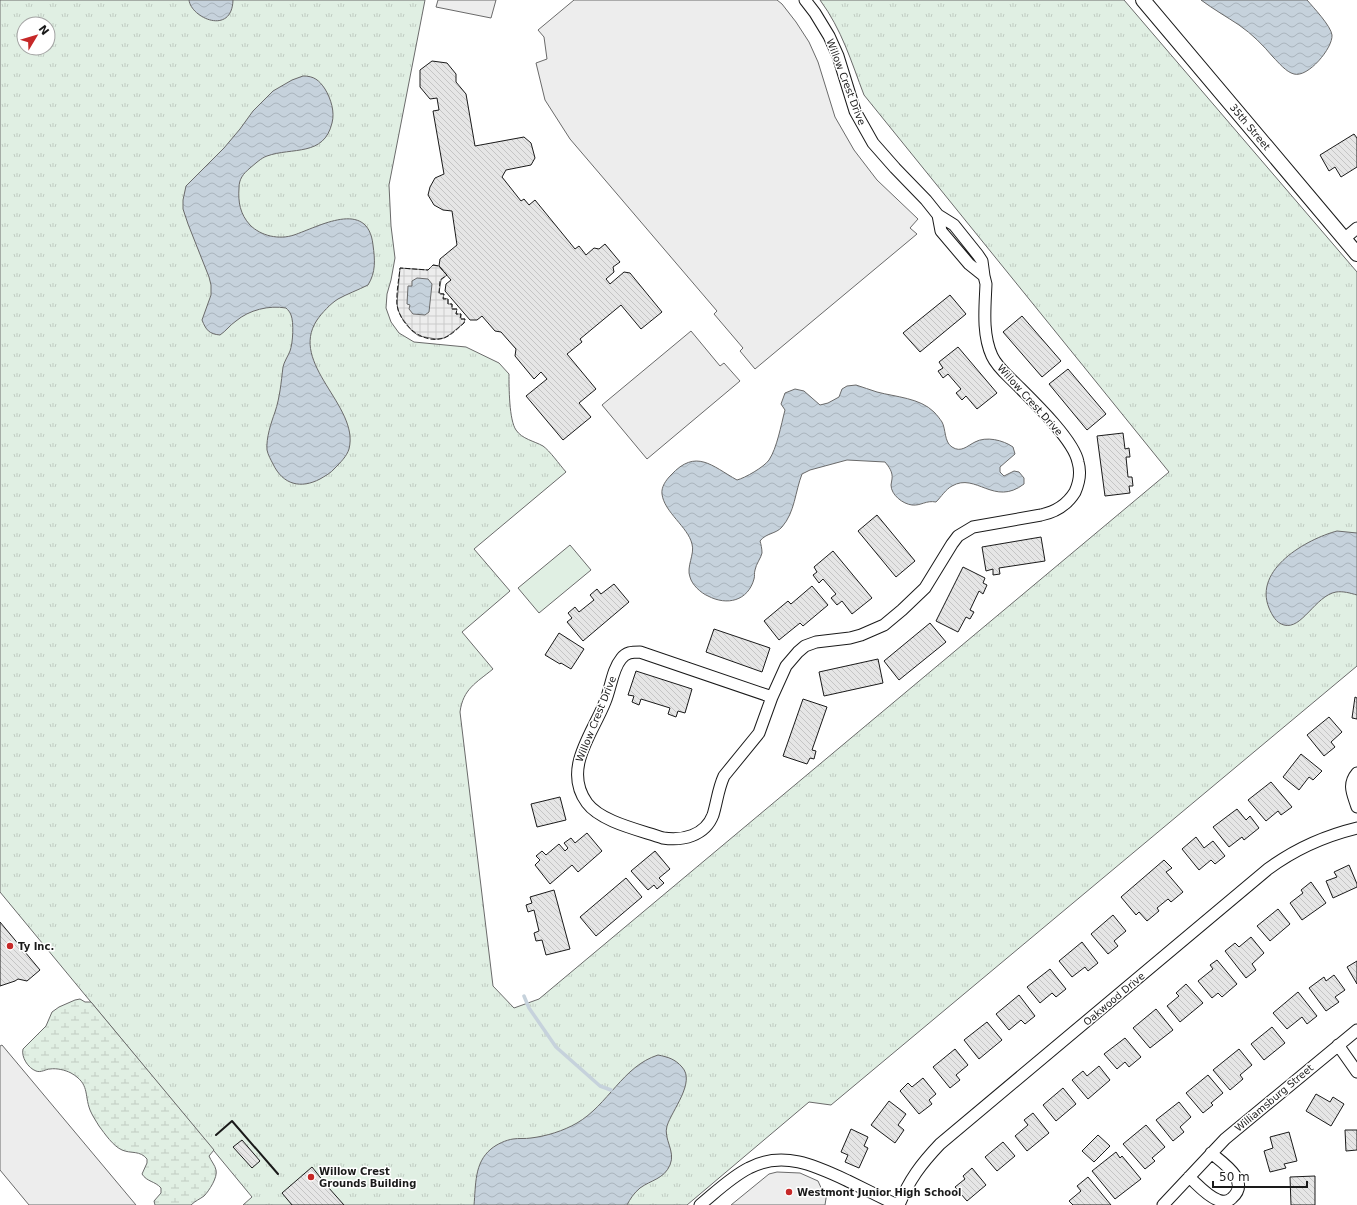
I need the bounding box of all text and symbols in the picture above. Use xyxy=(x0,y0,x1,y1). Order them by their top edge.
north arrow xyxy=(16,16,56,56)
text: N xyxy=(36,23,51,38)
street label: Willow Crest Drive xyxy=(824,37,868,127)
street label: 35th Street xyxy=(1228,102,1272,152)
street label: Willow Crest Drive xyxy=(995,362,1065,438)
street label: Willow Crest Drive xyxy=(574,675,618,763)
marker: Ty Inc. xyxy=(5,941,15,951)
place label: Ty Inc. xyxy=(18,941,54,952)
street label: Oakwood Drive xyxy=(1081,970,1147,1028)
street label: Williamsburg Street xyxy=(1233,1062,1315,1134)
scale bar xyxy=(1213,1163,1307,1189)
place label: Willow Crest Grounds Building xyxy=(319,1166,416,1189)
text: 50 m xyxy=(1219,1170,1250,1184)
marker: Willow Crest Grounds Building xyxy=(306,1172,316,1182)
marker: Westmont Junior High School xyxy=(784,1187,794,1197)
place label: Westmont Junior High School xyxy=(797,1187,962,1198)

